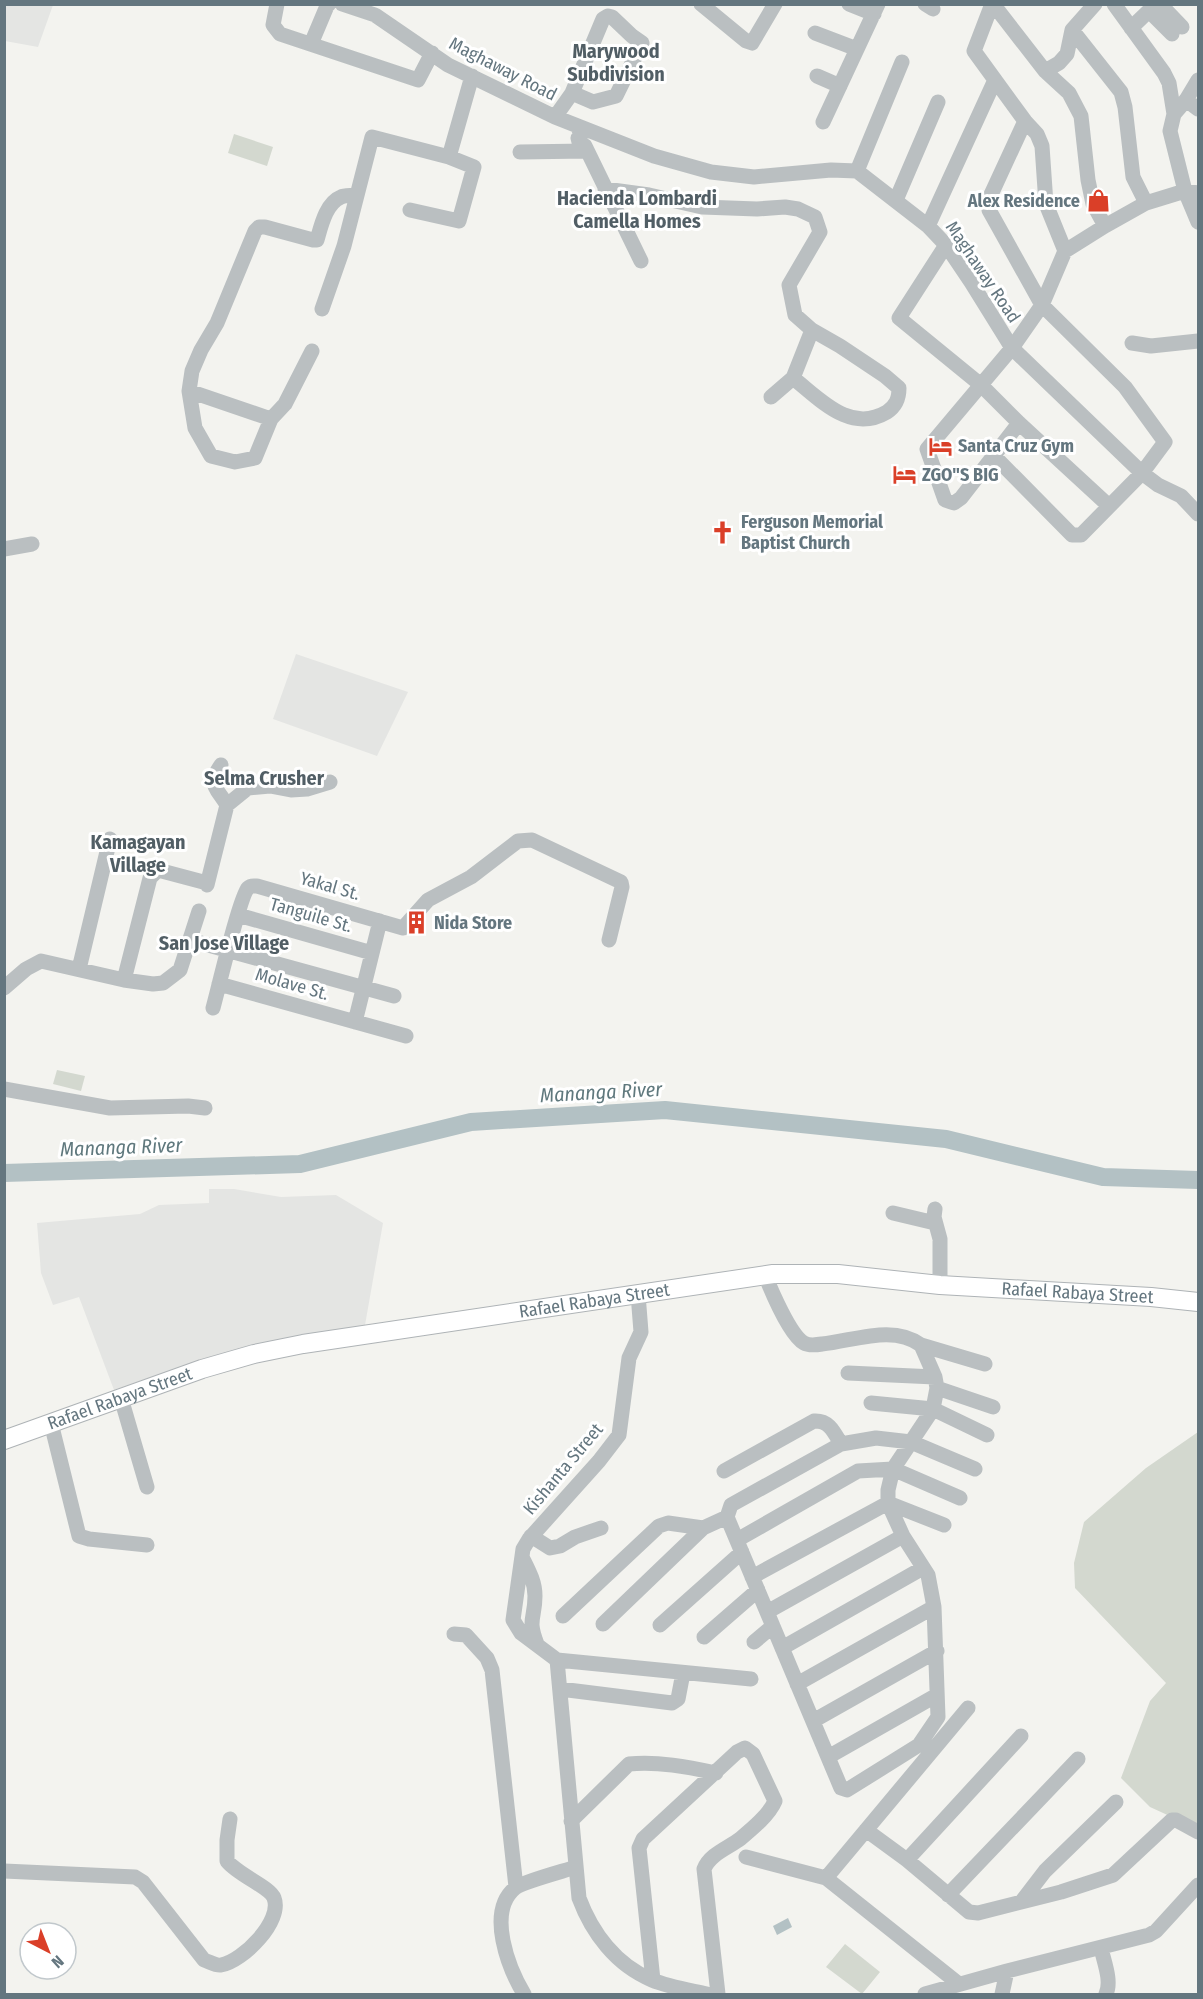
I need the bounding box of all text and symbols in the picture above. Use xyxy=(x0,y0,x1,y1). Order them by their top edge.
street label: Maghaway Road xyxy=(446,32,560,106)
district label: Marywood Subdivision xyxy=(567,39,665,86)
district label: Hacienda Lombardi Camella Homes xyxy=(557,186,717,233)
shop icon: Alex Residence xyxy=(1085,188,1111,214)
place label: Alex Residence xyxy=(967,190,1080,212)
street label: Maghaway Road xyxy=(941,217,1025,327)
hotel icon: Santa Cruz Gym xyxy=(927,433,953,459)
place label: Santa Cruz Gym xyxy=(958,435,1074,457)
hotel icon: ZGO"S BIG xyxy=(891,462,917,488)
place label: ZGO"S BIG xyxy=(922,464,999,486)
place label: Ferguson Memorial Baptist Church xyxy=(741,511,883,554)
church icon: Ferguson Memorial Baptist Church xyxy=(710,519,736,545)
district label: Selma Crusher xyxy=(204,766,325,790)
district label: Kamagayan Village xyxy=(90,830,186,877)
street label: Yakal St. xyxy=(298,867,362,905)
street label: Tanguile St. xyxy=(267,893,355,937)
building icon: Nida Store xyxy=(403,910,429,936)
place label: Nida Store xyxy=(434,912,512,934)
district label: San Jose Village xyxy=(159,931,289,955)
street label: Molave St. xyxy=(253,963,331,1005)
water label: Mananga River xyxy=(539,1077,664,1107)
water label: Mananga River xyxy=(59,1133,184,1161)
street label: Rafael Rabaya Street xyxy=(1001,1278,1154,1308)
street label: Rafael Rabaya Street xyxy=(518,1279,671,1323)
street label: Rafael Rabaya Street xyxy=(45,1362,195,1434)
street label: Kishanta Street xyxy=(518,1419,608,1519)
north arrow xyxy=(18,1921,78,1981)
text: N xyxy=(48,1952,68,1972)

